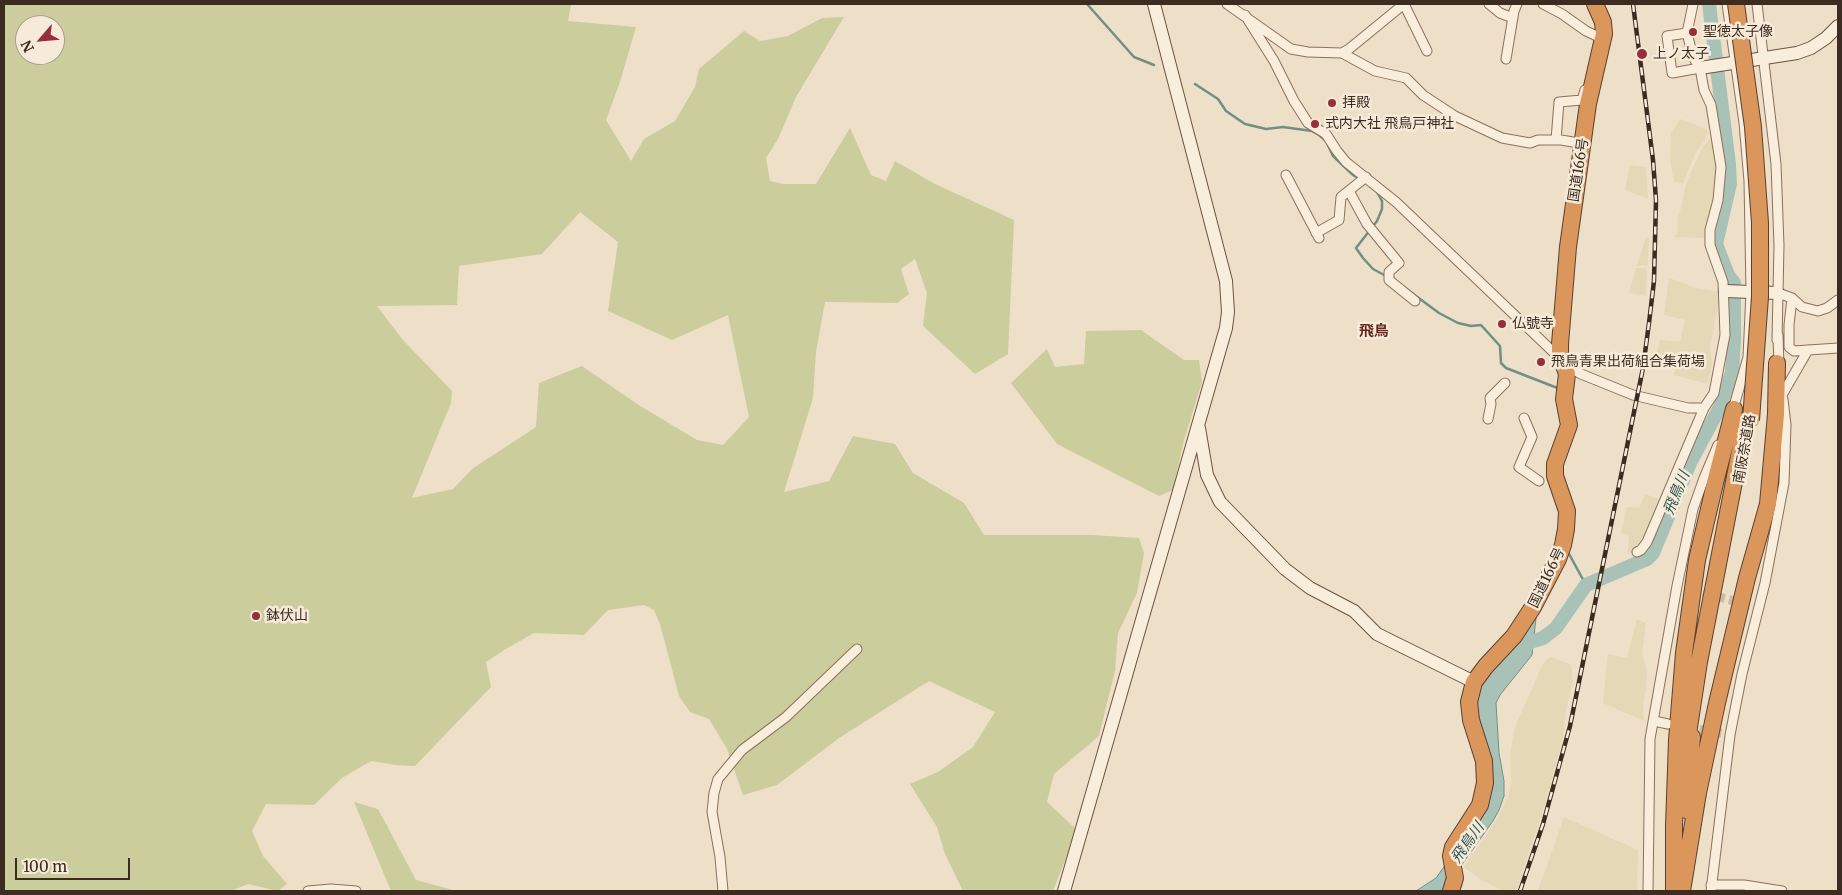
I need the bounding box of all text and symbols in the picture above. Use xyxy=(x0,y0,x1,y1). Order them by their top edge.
north arrow xyxy=(15,15,65,65)
place label: 聖徳太子像 xyxy=(1703,24,1773,40)
marker: 聖徳太子像 xyxy=(1687,26,1699,38)
text: N xyxy=(17,37,38,55)
place label: 上ノ太子 xyxy=(1653,46,1709,62)
marker: 上ノ太子 xyxy=(1635,47,1649,61)
place label: 拝殿 xyxy=(1342,95,1370,111)
marker: 拝殿 xyxy=(1326,97,1338,109)
place label: 式内大社 飛鳥戸神社 xyxy=(1325,116,1454,132)
marker: 式内大社 飛鳥戸神社 xyxy=(1309,118,1321,130)
street label: 国道166号 xyxy=(1566,137,1592,203)
place label: 仏號寺 xyxy=(1512,316,1554,332)
marker: 仏號寺 xyxy=(1496,318,1508,330)
district label: 飛鳥 xyxy=(1359,323,1389,341)
place label: 飛鳥青果出荷組合集荷場 xyxy=(1551,354,1705,370)
marker: 飛鳥青果出荷組合集荷場 xyxy=(1535,356,1547,368)
street label: 南阪奈道路 xyxy=(1731,413,1759,485)
water label: 飛鳥川 xyxy=(1660,469,1694,517)
street label: 国道166号 xyxy=(1525,545,1569,611)
place label: 鉢伏山 xyxy=(266,608,308,624)
marker: 鉢伏山 xyxy=(250,610,262,622)
water label: 飛鳥川 xyxy=(1448,819,1488,867)
scale bar xyxy=(18,848,132,880)
text: 100 m xyxy=(23,857,67,876)

